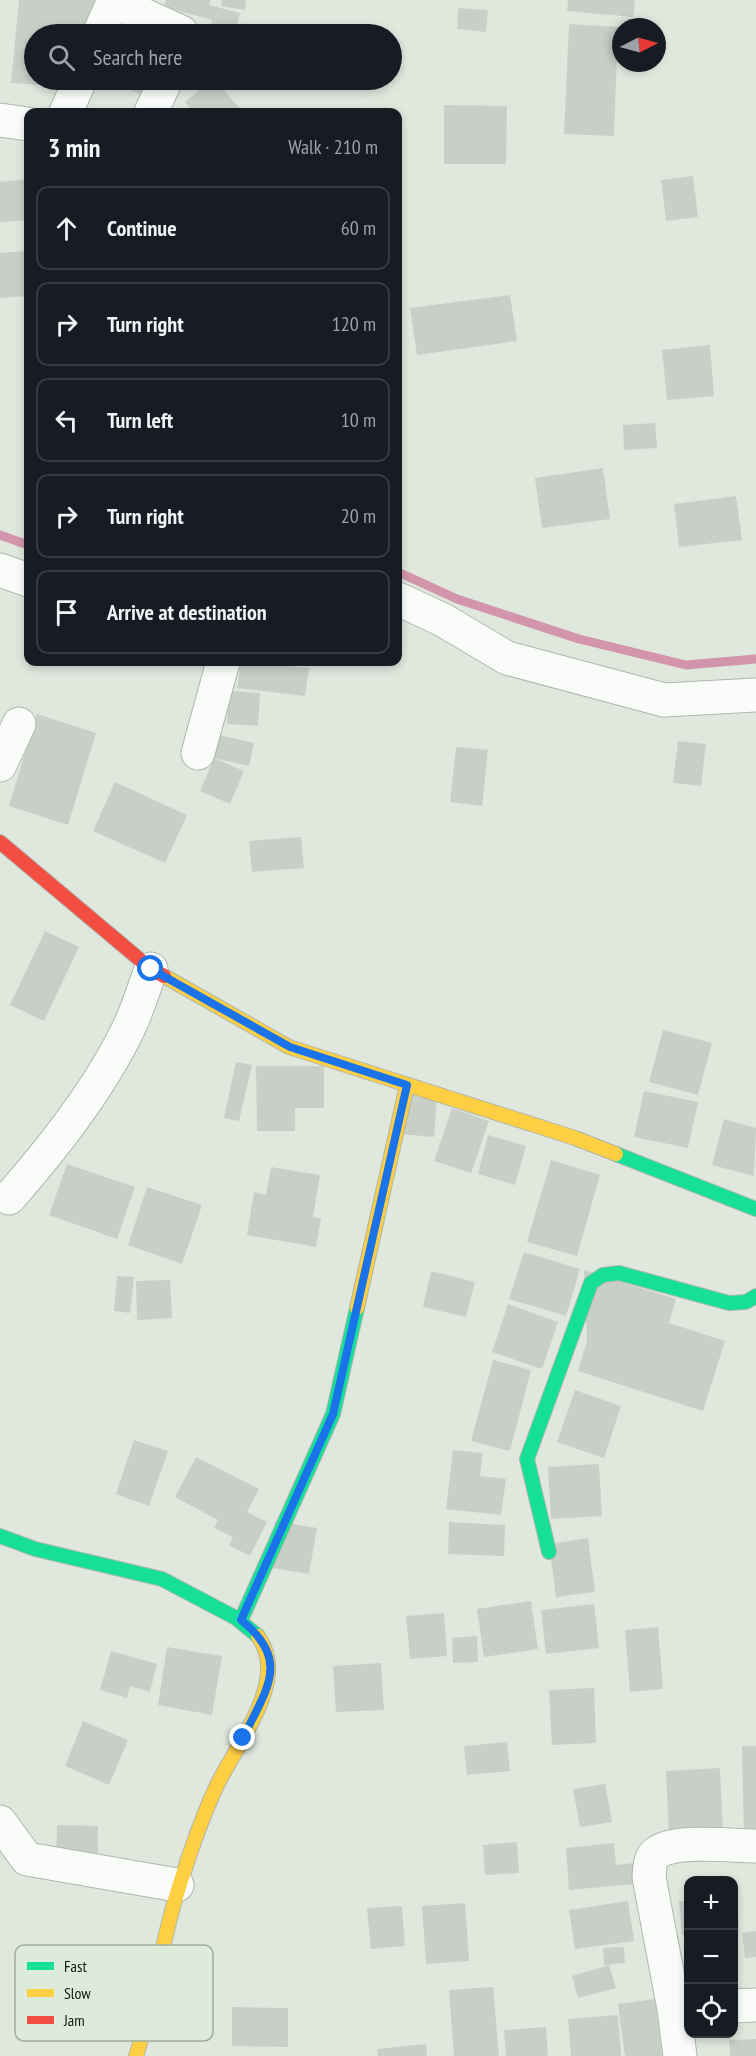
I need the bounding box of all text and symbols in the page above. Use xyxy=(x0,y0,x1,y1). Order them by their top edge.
north arrow xyxy=(612,18,666,72)
search box xyxy=(24,24,402,90)
icon: search xyxy=(45,41,78,74)
text: Search here xyxy=(93,43,182,71)
text: 3 min xyxy=(48,131,101,164)
text: Walk · 210 m xyxy=(288,134,378,160)
icon: ahead xyxy=(50,212,83,245)
text: Continue xyxy=(107,214,177,242)
text: 60 m xyxy=(341,215,376,241)
icon: right xyxy=(50,308,83,341)
text: Turn right xyxy=(107,310,184,338)
text: 120 m xyxy=(332,311,376,337)
icon: left xyxy=(50,404,83,437)
text: Turn left xyxy=(107,406,173,434)
text: 10 m xyxy=(341,407,376,433)
icon: right xyxy=(50,500,83,533)
text: Turn right xyxy=(107,502,184,530)
text: 20 m xyxy=(341,503,376,529)
icon: arrive xyxy=(50,596,83,629)
text: Arrive at destination xyxy=(107,598,267,626)
route start xyxy=(137,955,163,981)
route end xyxy=(229,1724,255,1750)
map controls xyxy=(684,1876,738,2038)
button: + xyxy=(684,1876,738,1930)
button: − xyxy=(684,1930,738,1984)
legend xyxy=(15,1945,213,2041)
text: Fast xyxy=(64,1956,87,1976)
text: Slow xyxy=(64,1983,91,2003)
button: locate xyxy=(684,1984,738,2038)
text: Jam xyxy=(63,2010,85,2030)

